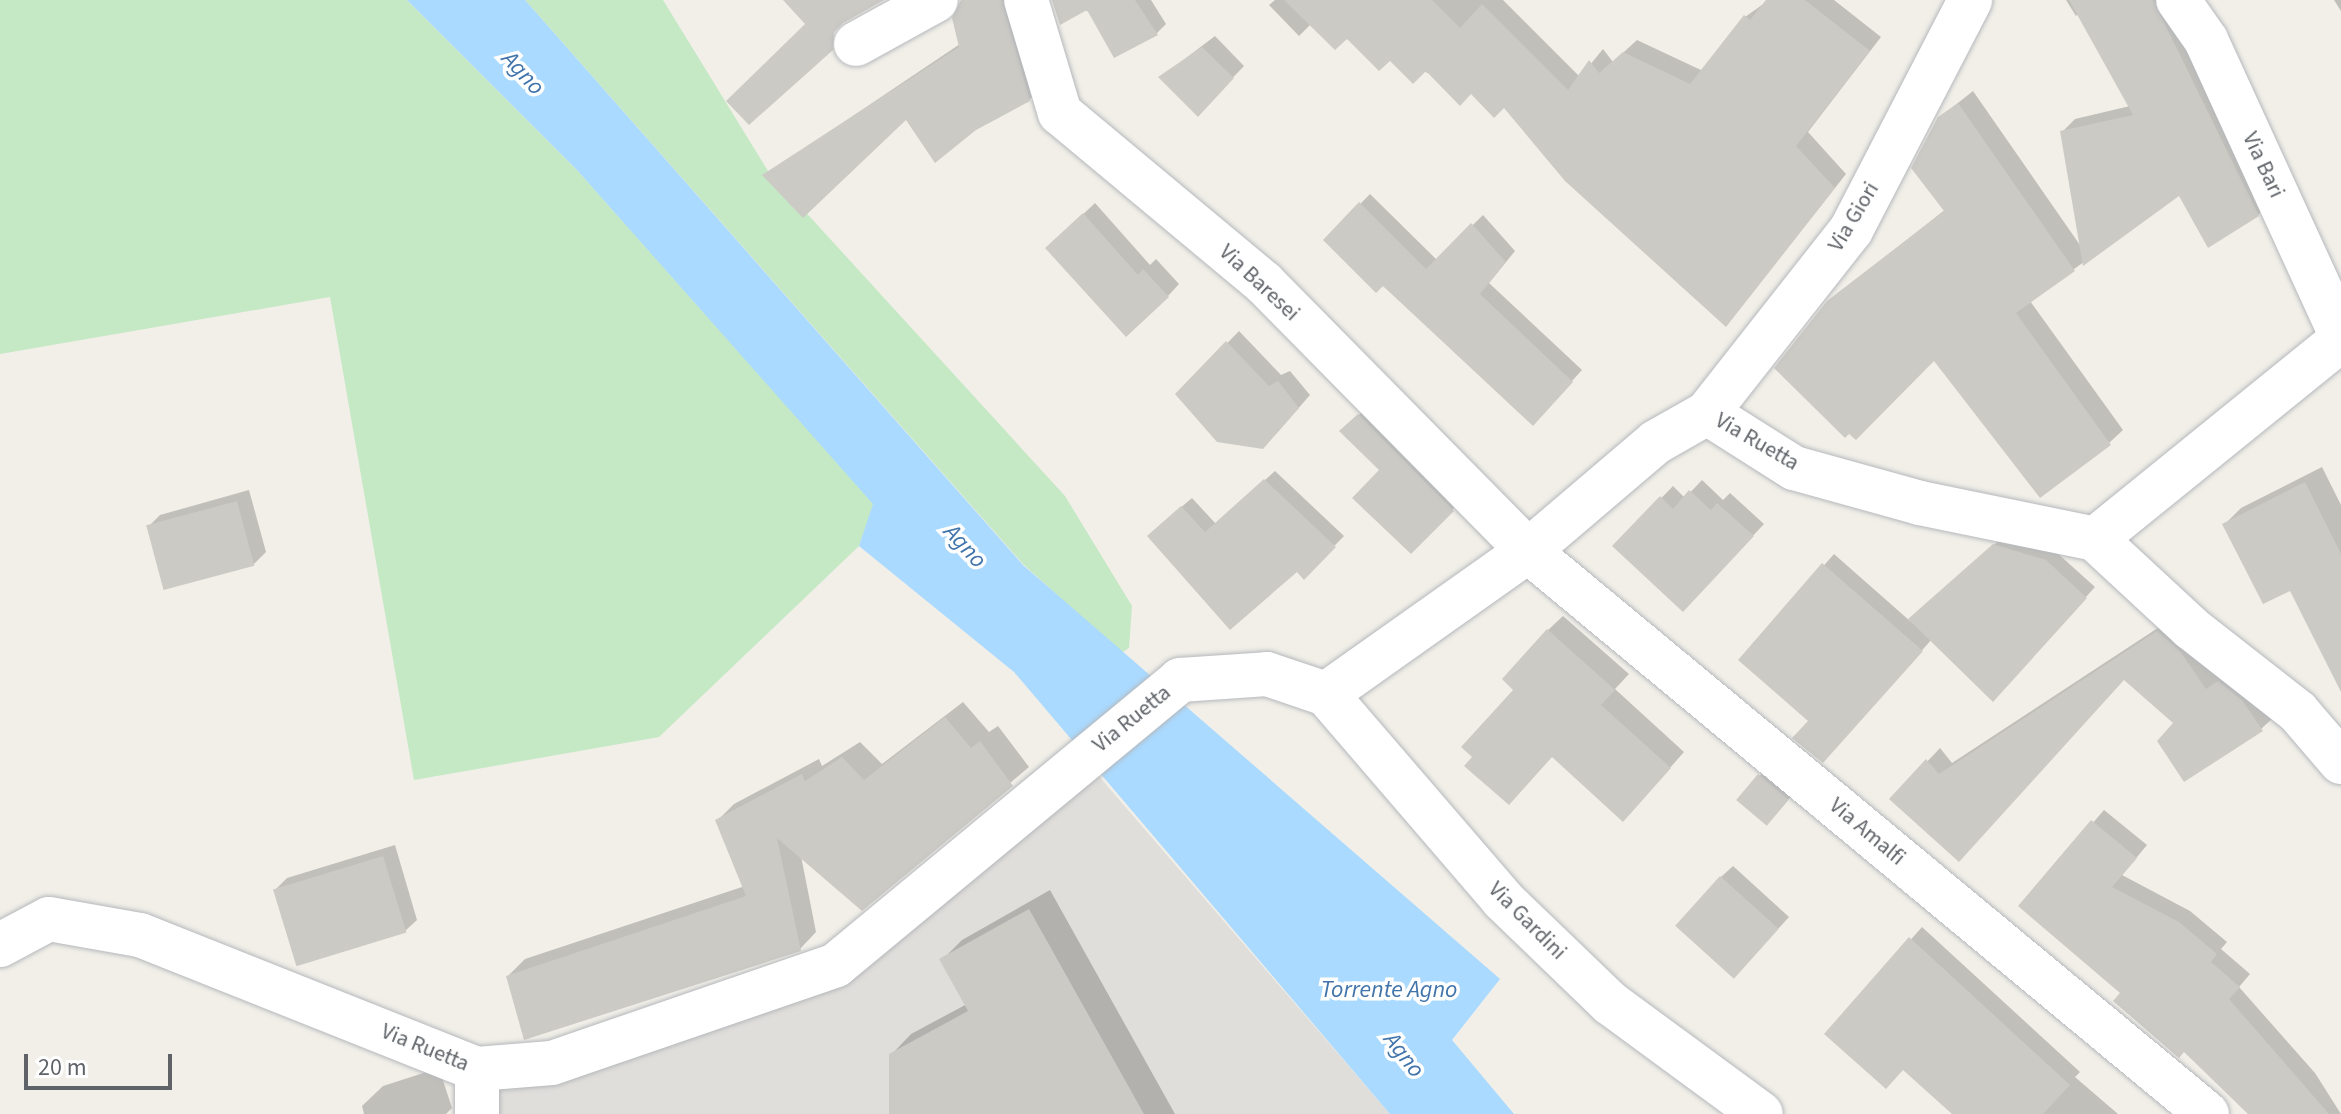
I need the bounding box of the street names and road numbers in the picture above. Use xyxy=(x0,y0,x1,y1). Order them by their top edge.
street label: Via Bari xyxy=(2236,128,2290,202)
street label: Via Giori xyxy=(1823,178,1885,256)
street label: Via Baresei xyxy=(1213,239,1305,327)
street label: Via Ruetta xyxy=(1710,407,1804,477)
street label: Via Ruetta xyxy=(1088,680,1176,758)
street label: Via Amalfi xyxy=(1824,793,1910,871)
street label: Via Gardini xyxy=(1483,877,1571,965)
street label: Via Ruetta xyxy=(377,1018,473,1078)

